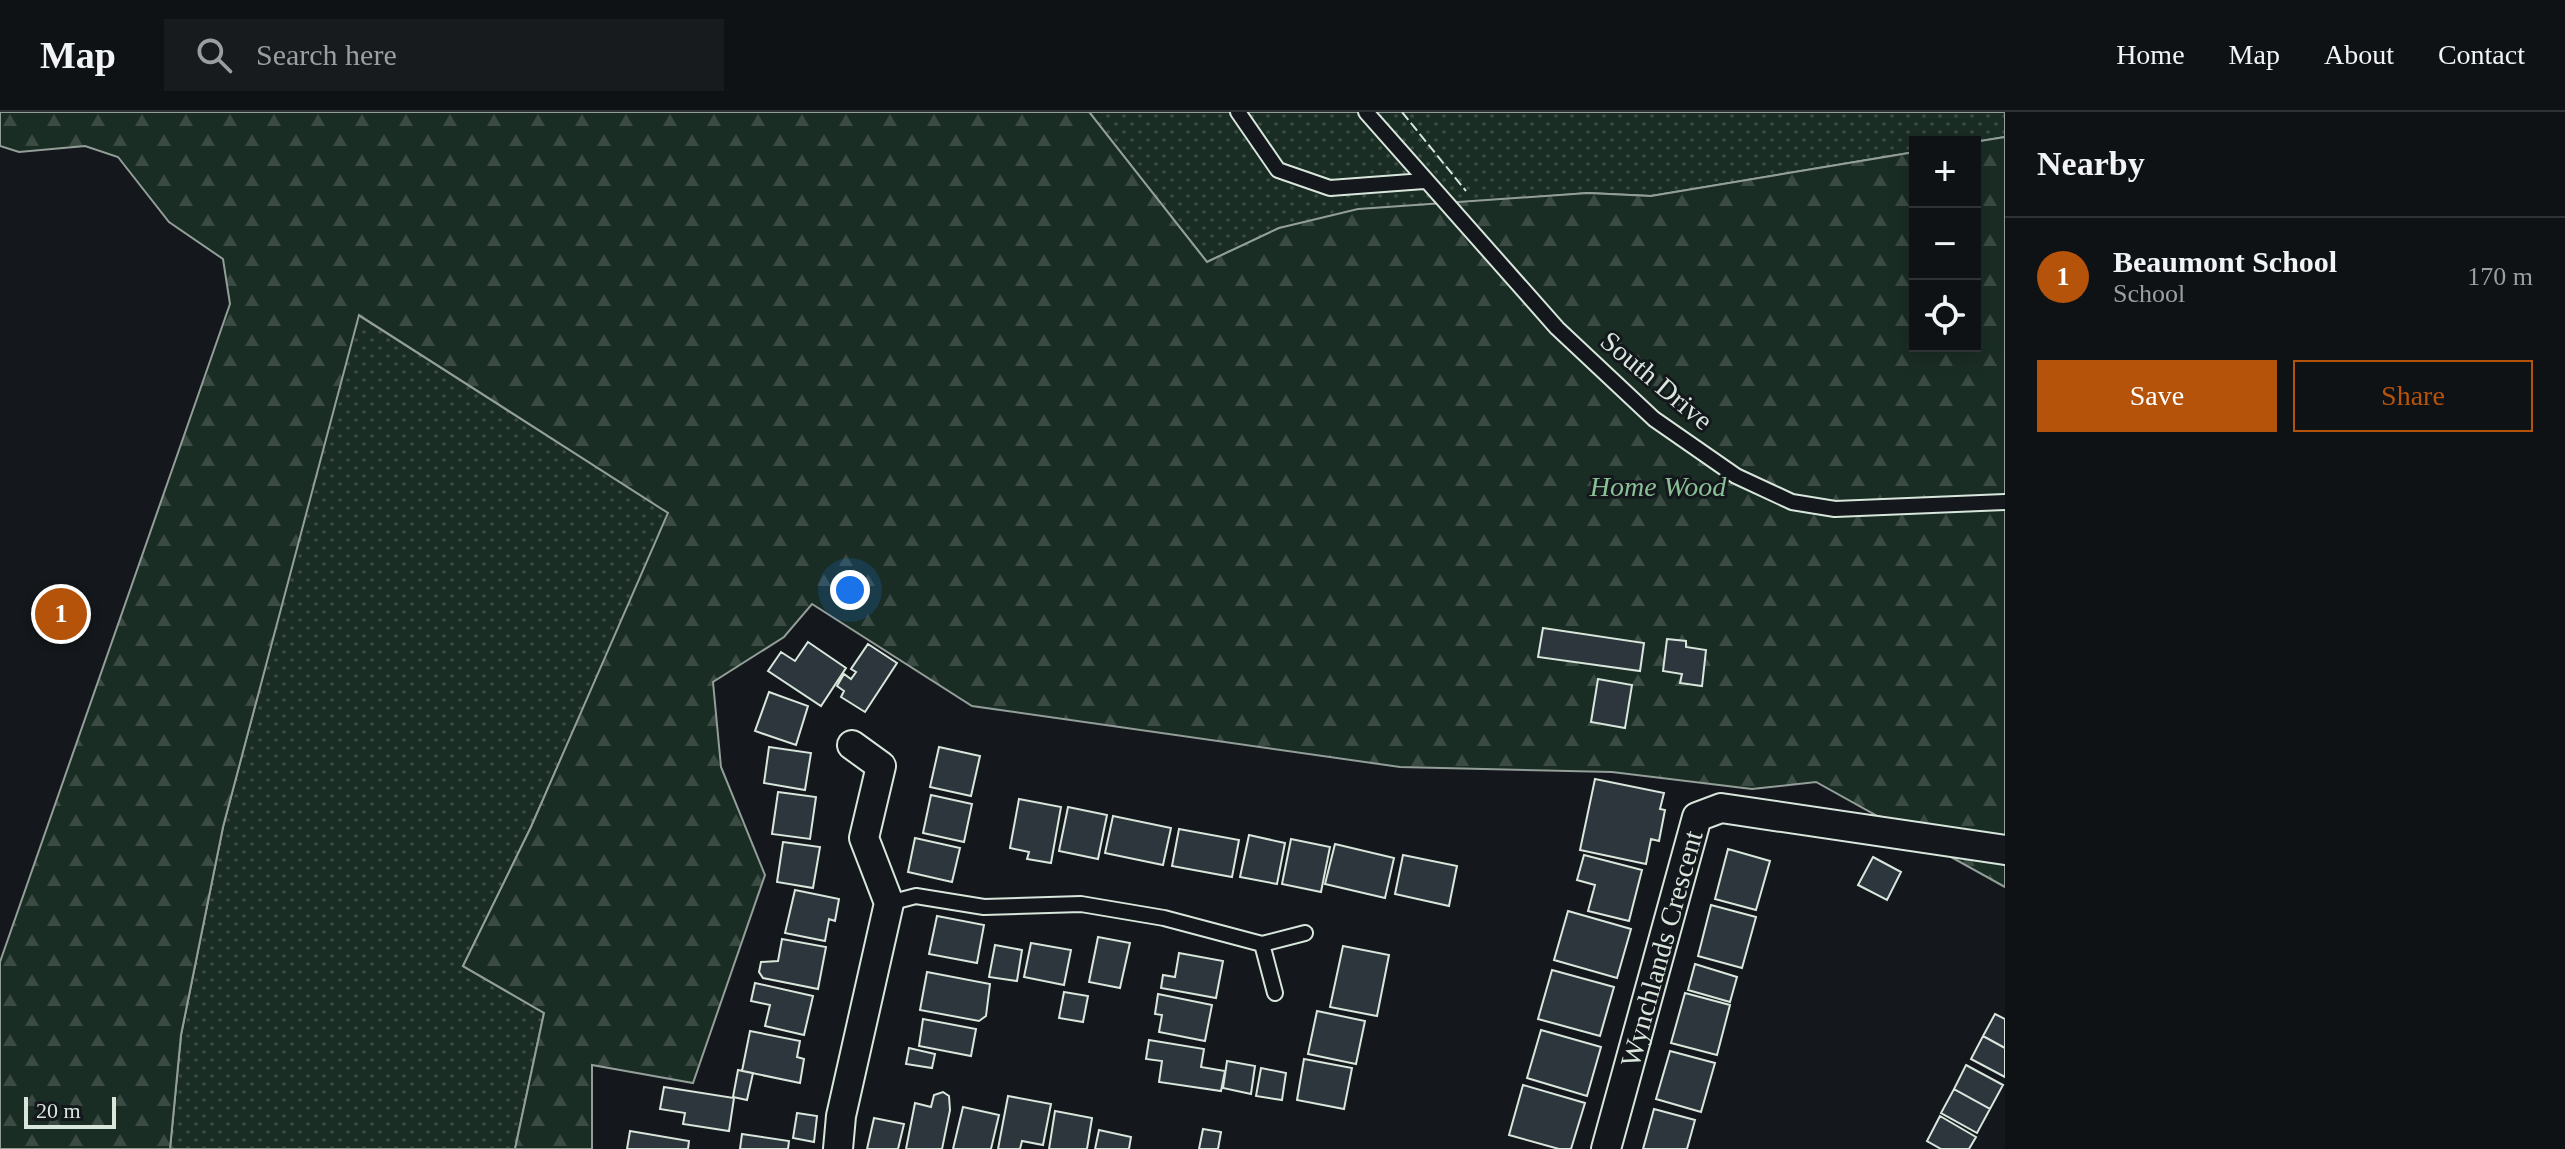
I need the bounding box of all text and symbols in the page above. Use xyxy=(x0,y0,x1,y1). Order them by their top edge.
search box xyxy=(164,19,724,91)
icon: search xyxy=(192,33,236,77)
text: Map xyxy=(40,34,116,76)
text: Search here xyxy=(256,38,397,71)
text: Home xyxy=(2116,39,2185,70)
text: Map xyxy=(2229,39,2280,70)
text: About xyxy=(2324,39,2394,70)
text: Contact xyxy=(2438,39,2525,70)
map controls xyxy=(1909,136,1981,352)
button: + xyxy=(1909,136,1981,208)
text: Nearby xyxy=(2037,145,2145,182)
button: − xyxy=(1909,208,1981,280)
text: Beaumont School xyxy=(2113,245,2337,278)
text: 1 xyxy=(2057,262,2070,291)
text: 170 m xyxy=(2467,262,2533,291)
text: School xyxy=(2113,279,2185,308)
button: locate xyxy=(1909,280,1981,352)
street label: South Drive xyxy=(1595,325,1719,436)
button: Save xyxy=(2037,360,2277,432)
button: Share xyxy=(2293,360,2533,432)
park label: Home Wood xyxy=(1589,471,1727,502)
your location xyxy=(830,570,870,610)
pin: 1 xyxy=(35,584,87,644)
street label: Wynchlands Crescent xyxy=(1614,827,1709,1070)
scale bar xyxy=(24,1093,116,1129)
text: 20 m xyxy=(36,1098,81,1123)

